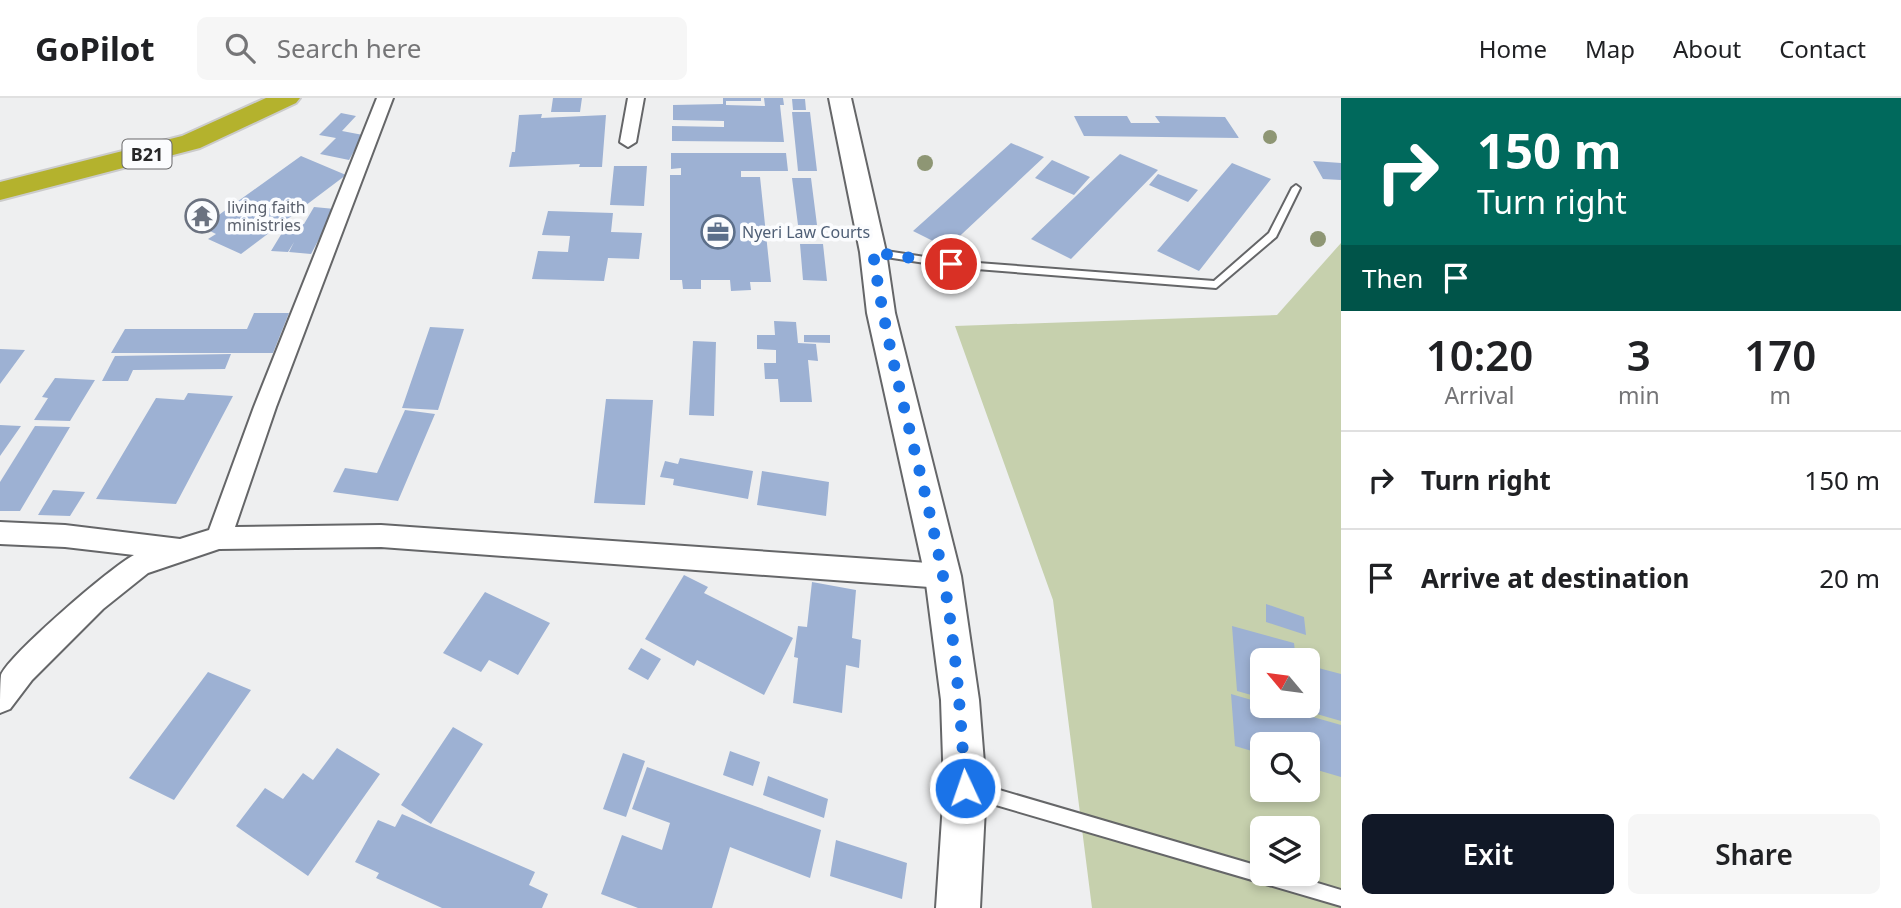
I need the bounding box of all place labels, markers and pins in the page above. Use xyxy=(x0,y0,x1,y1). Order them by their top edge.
place label: living faith ministries xyxy=(227,196,306,236)
temple icon: living faith ministries xyxy=(183,197,221,235)
office icon: Nyeri Law Courts xyxy=(699,213,737,251)
place label: Nyeri Law Courts xyxy=(742,221,870,243)
pin xyxy=(921,234,981,294)

